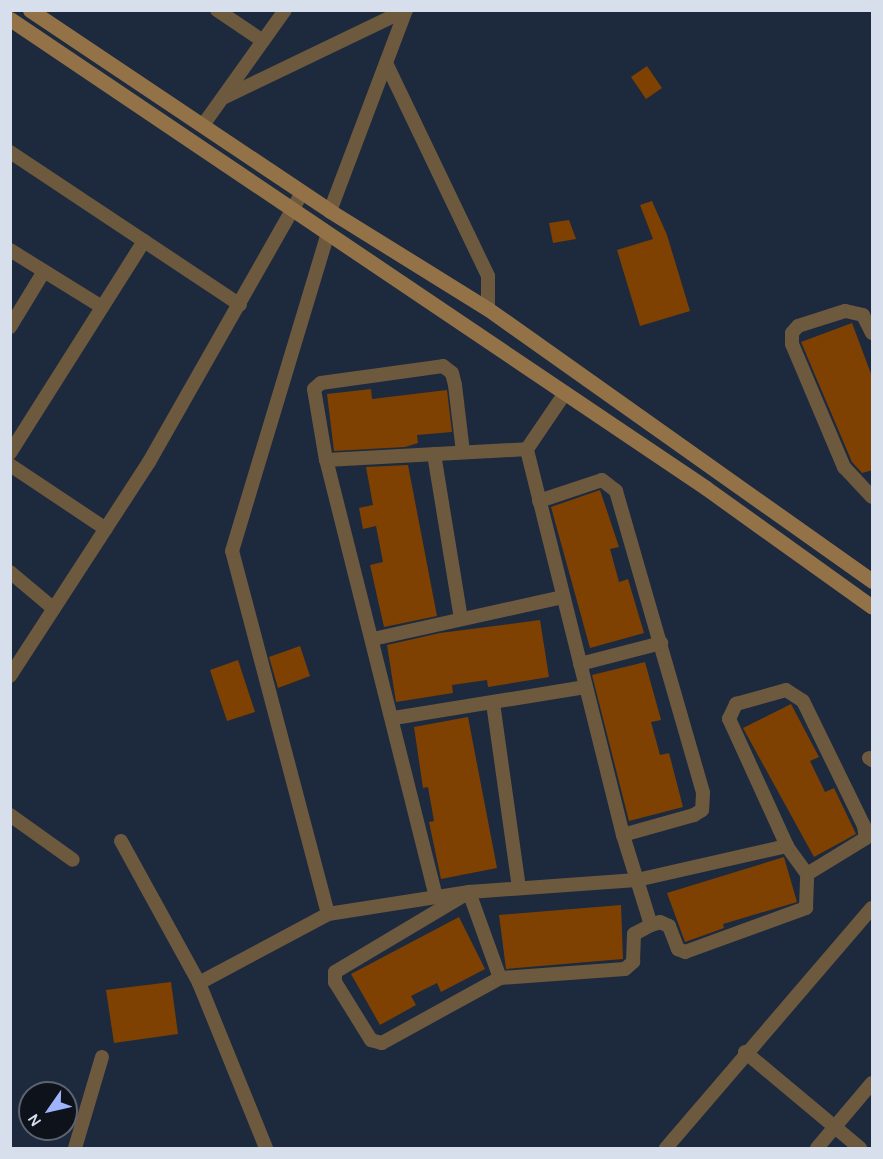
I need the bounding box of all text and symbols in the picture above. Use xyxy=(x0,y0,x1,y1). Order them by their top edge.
north arrow xyxy=(18,1081,78,1141)
text: N xyxy=(23,1110,45,1130)

